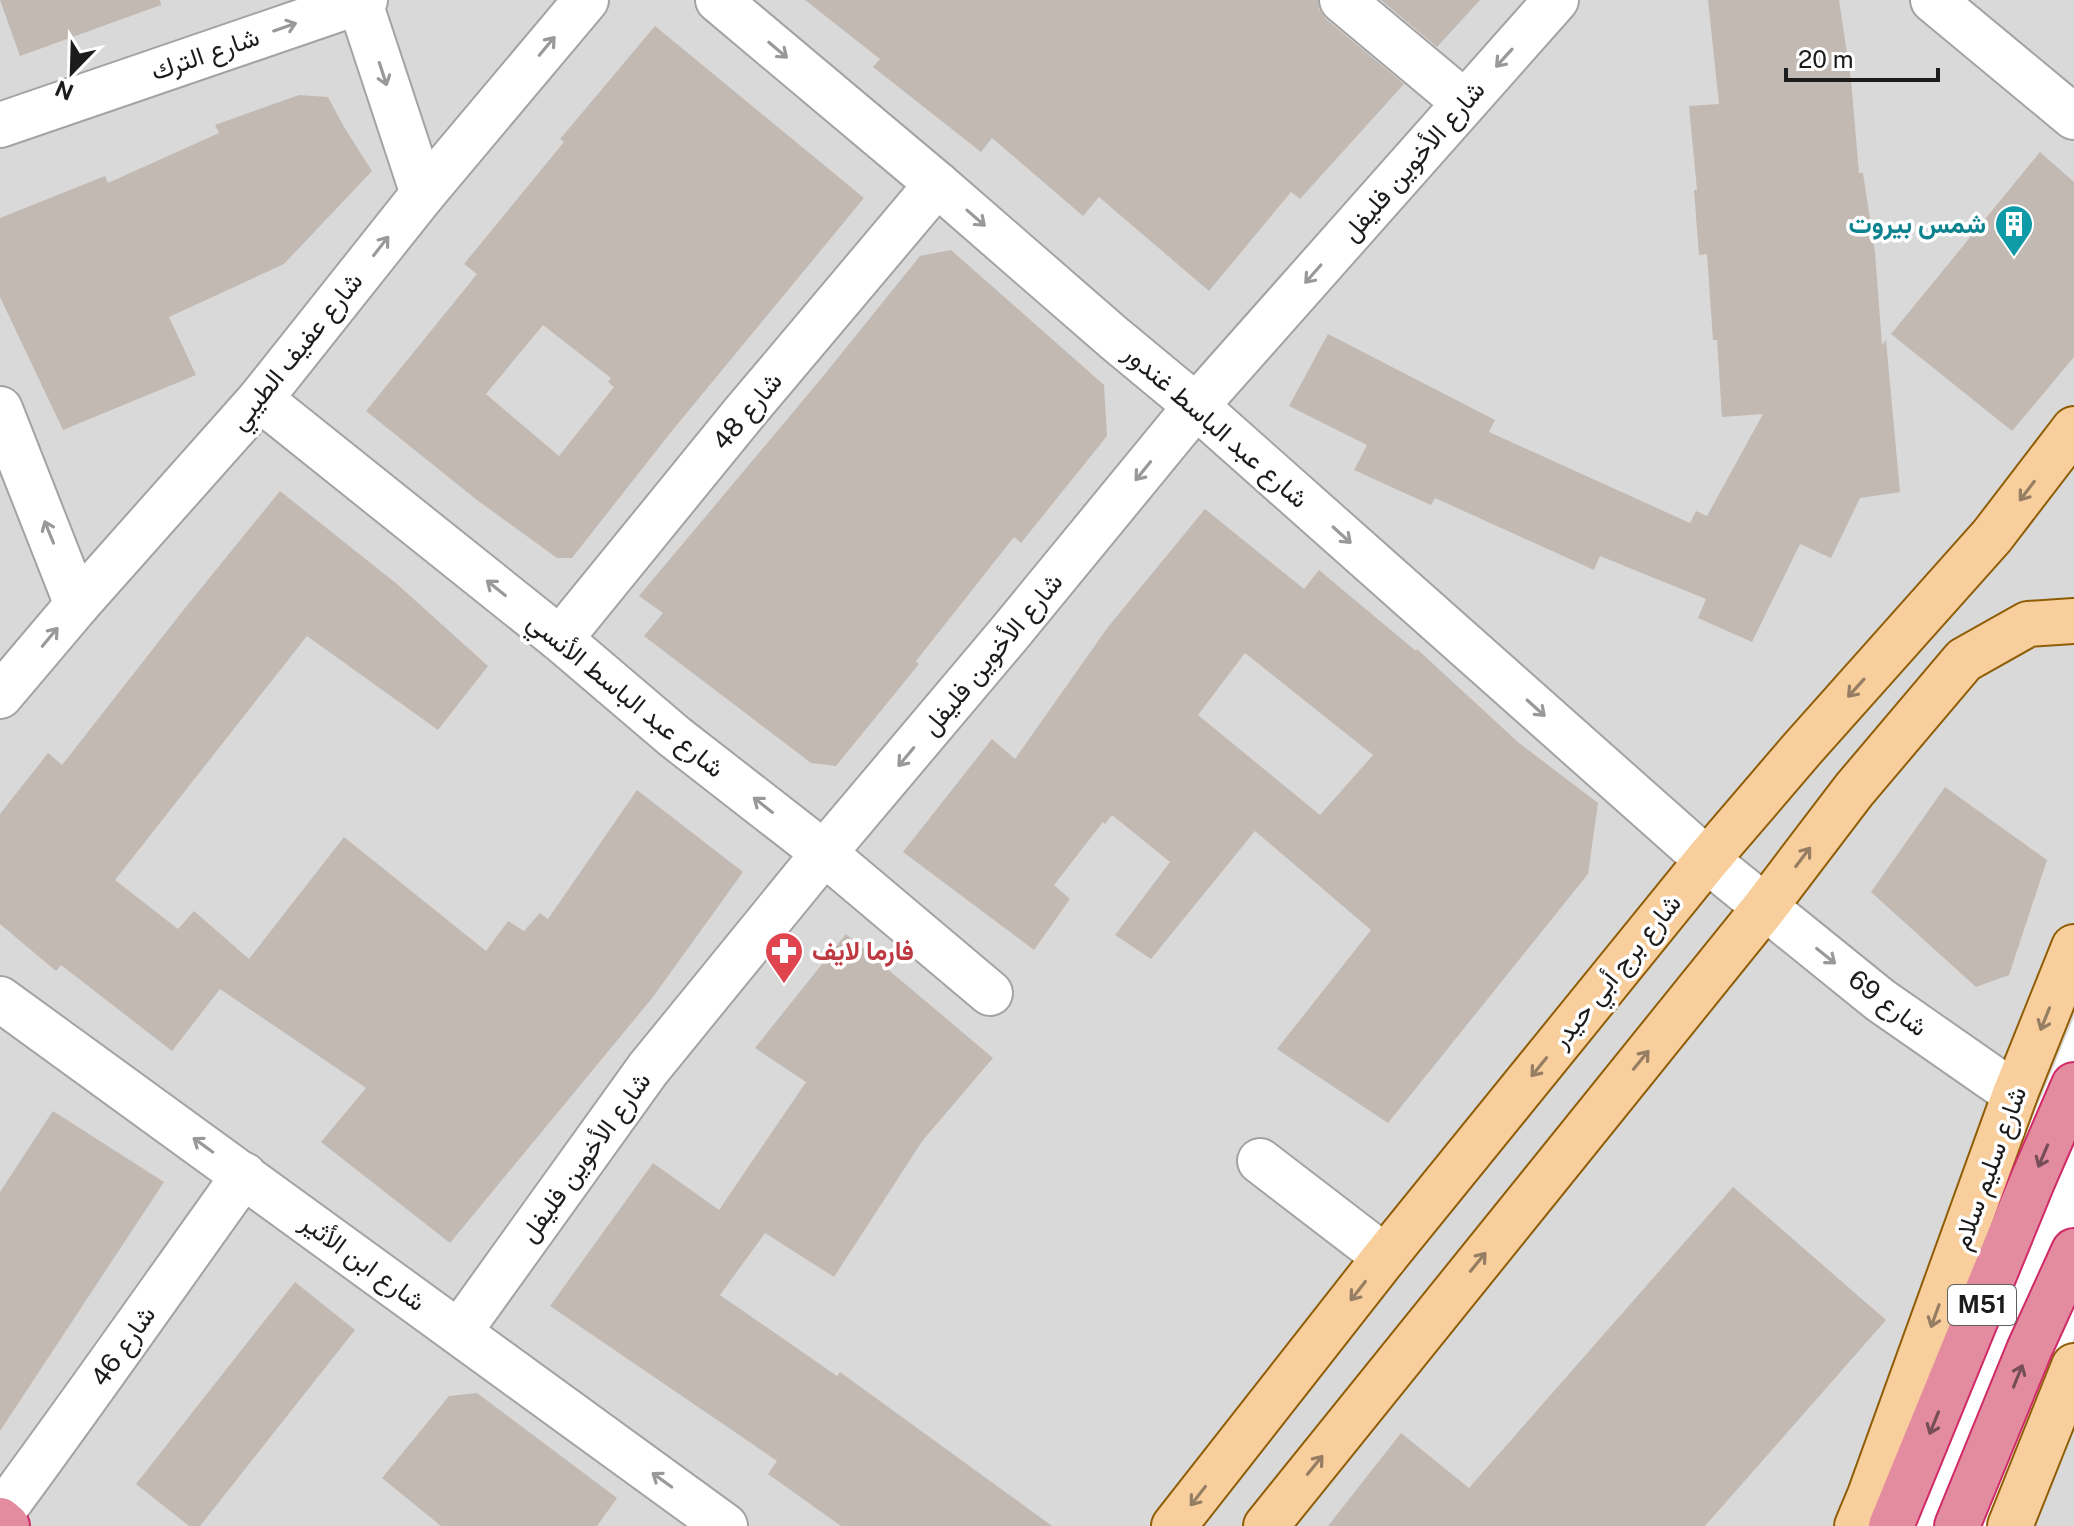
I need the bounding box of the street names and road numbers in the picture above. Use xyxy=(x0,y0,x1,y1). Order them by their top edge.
street label: شارع الترك xyxy=(147,21,264,89)
street label: شارع الأخوين فليفل xyxy=(1335,74,1493,249)
street label: شارع عفيف الطيبي xyxy=(223,266,373,440)
street label: شارع عبد الباسط غندور xyxy=(1115,337,1315,516)
street label: شارع 48 xyxy=(705,366,790,458)
street label: شارع الأخوين فليفل xyxy=(915,566,1071,743)
street label: شارع عبد الباسط الأنسي xyxy=(518,606,731,788)
street label: شارع برج أبي حيدر xyxy=(1543,888,1692,1058)
street label: شارع 69 xyxy=(1841,963,1934,1045)
street label: شارع الأخوين فليفل xyxy=(513,1066,659,1249)
street label: شارع سليم سلام xyxy=(1945,1082,2035,1255)
street label: شارع ابن الأثير xyxy=(292,1205,432,1320)
road number: M51 xyxy=(1948,1285,2016,1325)
street label: شارع 46 xyxy=(84,1299,164,1394)

